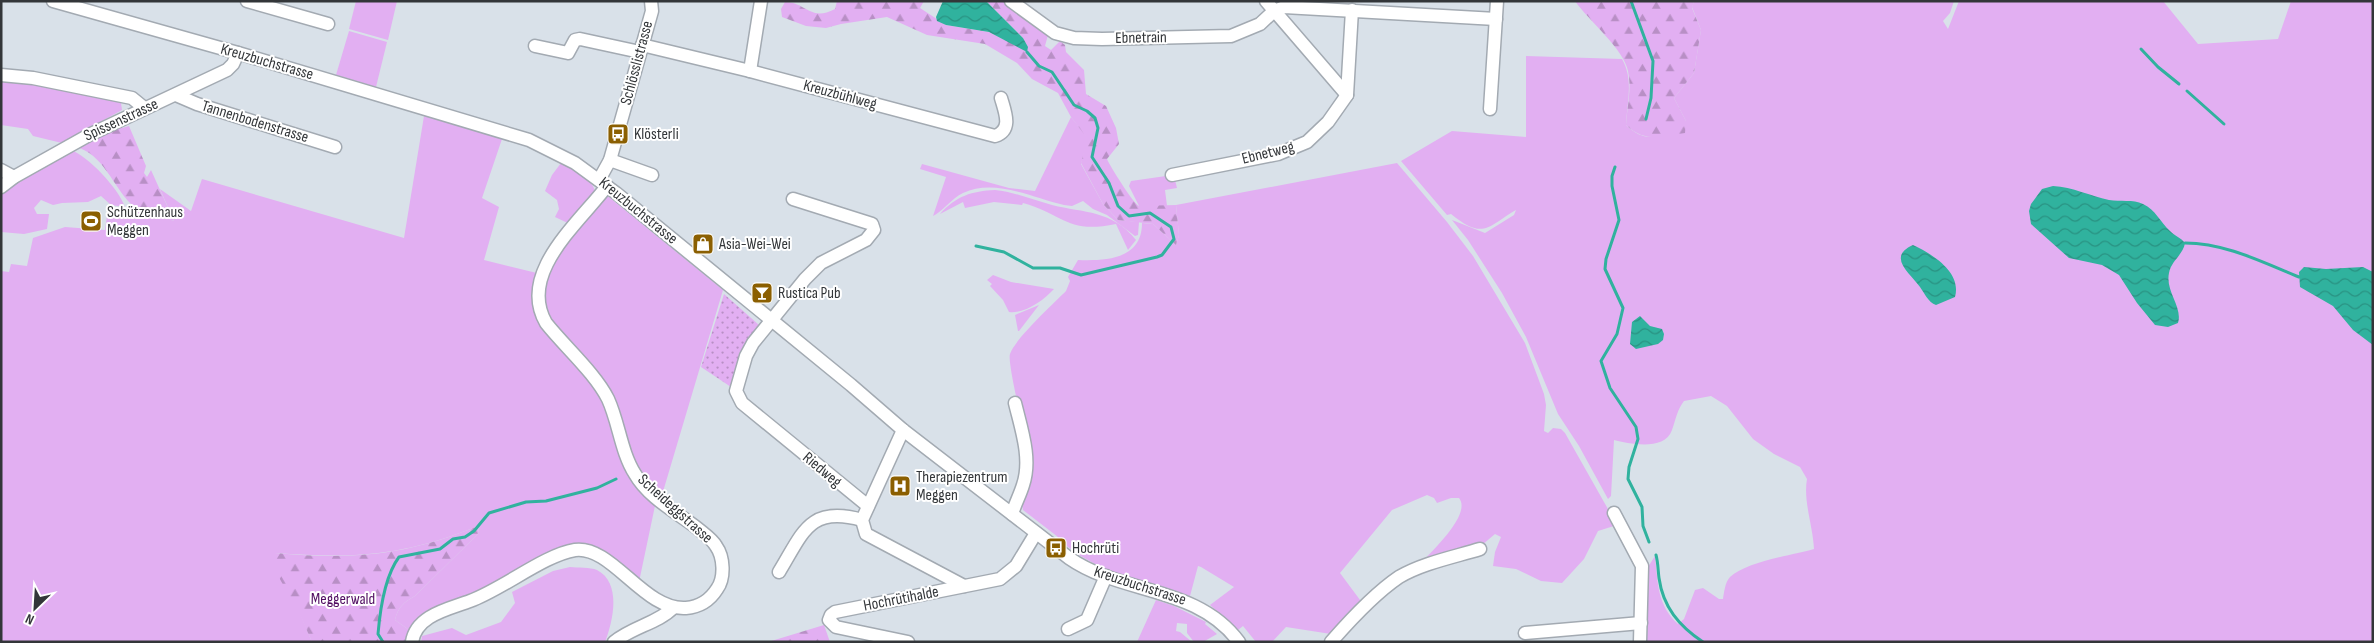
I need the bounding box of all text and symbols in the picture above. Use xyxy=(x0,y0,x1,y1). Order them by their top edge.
street label: Schlösslistrasse xyxy=(617,19,657,107)
street label: Ebnetrain xyxy=(1115,28,1167,48)
street label: Kreuzbuchstrasse xyxy=(218,40,316,84)
street label: Kreuzbühlweg xyxy=(801,76,879,114)
street label: Spissenstrasse xyxy=(81,95,161,145)
street label: Tannenbodenstrasse xyxy=(199,97,311,147)
bus stop icon: Klösterli xyxy=(606,122,630,146)
place label: Klösterli xyxy=(634,125,679,144)
street label: Ebnetweg xyxy=(1240,137,1296,169)
street label: Kreuzbuchstrasse xyxy=(595,173,681,249)
place label: Schützenhaus Meggen xyxy=(107,203,183,240)
sports icon: Schützenhaus Meggen xyxy=(79,209,103,233)
shop icon: Asia-Wei-Wei xyxy=(691,232,715,256)
place label: Asia-Wei-Wei xyxy=(718,235,791,254)
bar icon: Rustica Pub xyxy=(750,281,774,305)
place label: Rustica Pub xyxy=(778,284,841,303)
street label: Riedweg xyxy=(799,448,845,492)
place label: Therapiezentrum Meggen xyxy=(916,468,1008,505)
street label: Scheideggstrasse xyxy=(634,470,716,548)
hospital icon: Therapiezentrum Meggen xyxy=(888,474,912,498)
bus stop icon: Hochrüti xyxy=(1044,536,1068,560)
place label: Hochrüti xyxy=(1072,539,1119,558)
street label: Kreuzbuchstrasse xyxy=(1092,562,1188,610)
street label: Hochrütihalde xyxy=(862,582,940,616)
north arrow xyxy=(10,583,60,633)
park label: Meggerwald xyxy=(311,590,375,609)
text: N xyxy=(23,610,37,629)

